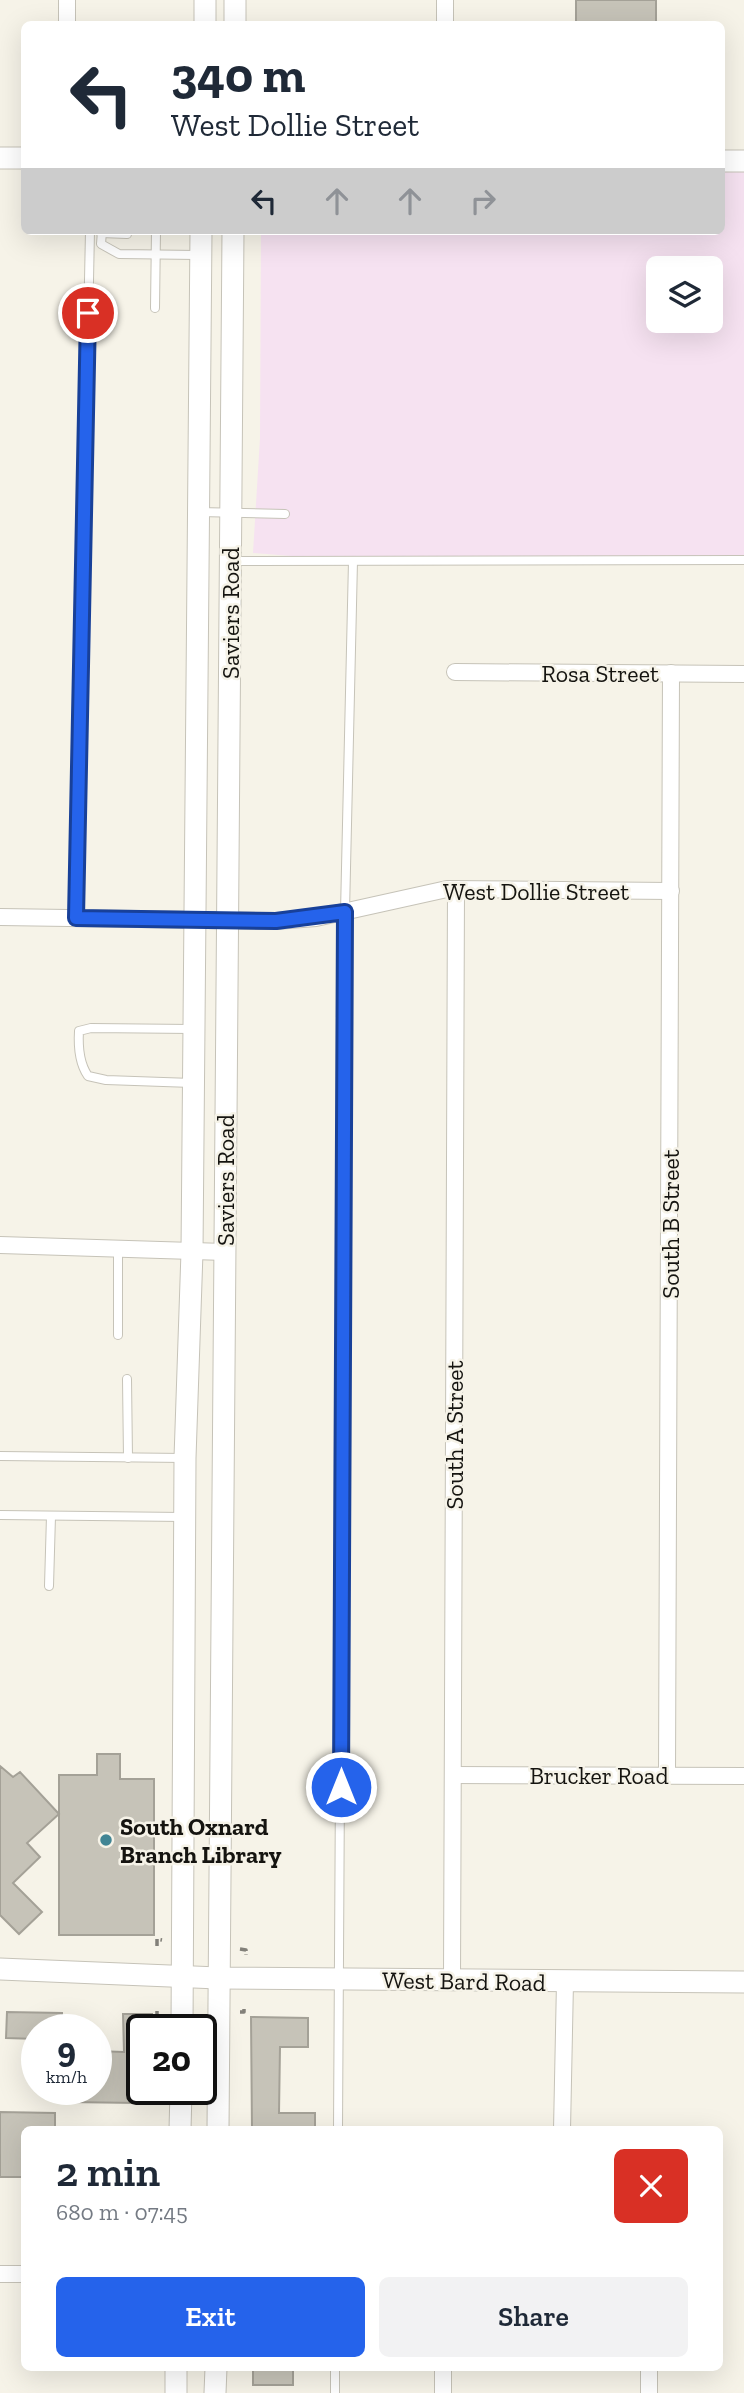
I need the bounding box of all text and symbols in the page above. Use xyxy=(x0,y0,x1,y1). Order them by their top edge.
text: 340 m xyxy=(171,46,305,105)
icon: left xyxy=(56,49,147,140)
text: West Dollie Street xyxy=(171,106,419,144)
icon: left xyxy=(245,182,283,220)
icon: ahead xyxy=(318,182,356,220)
icon: ahead xyxy=(391,182,429,220)
icon: right xyxy=(464,182,502,220)
map controls xyxy=(646,256,723,333)
button: layers xyxy=(646,256,723,333)
pin xyxy=(58,283,118,343)
icon: arrive xyxy=(69,294,107,332)
street label: Saviers Road xyxy=(216,547,245,679)
street label: Rosa Street xyxy=(541,659,659,688)
street label: West Dollie Street xyxy=(443,877,629,906)
street label: Saviers Road xyxy=(211,1114,240,1246)
street label: South B Street xyxy=(656,1149,685,1299)
street label: South A Street xyxy=(440,1360,469,1509)
position arrow xyxy=(304,1750,378,1824)
street label: Brucker Road xyxy=(529,1761,669,1790)
place label: South Oxnard Branch Library xyxy=(120,1812,282,1869)
marker: South Oxnard Branch Library xyxy=(98,1832,114,1848)
street label: West Bard Road xyxy=(382,1965,546,1997)
speed limit sign: 20 xyxy=(126,2014,217,2105)
text: 9 xyxy=(57,2029,76,2071)
text: km/h xyxy=(46,2066,87,2088)
text: 2 min xyxy=(56,2146,160,2197)
button: close xyxy=(614,2149,688,2223)
text: 680 m · 07:45 xyxy=(56,2198,188,2226)
button: Exit xyxy=(56,2277,365,2357)
button: Share xyxy=(379,2277,688,2357)

